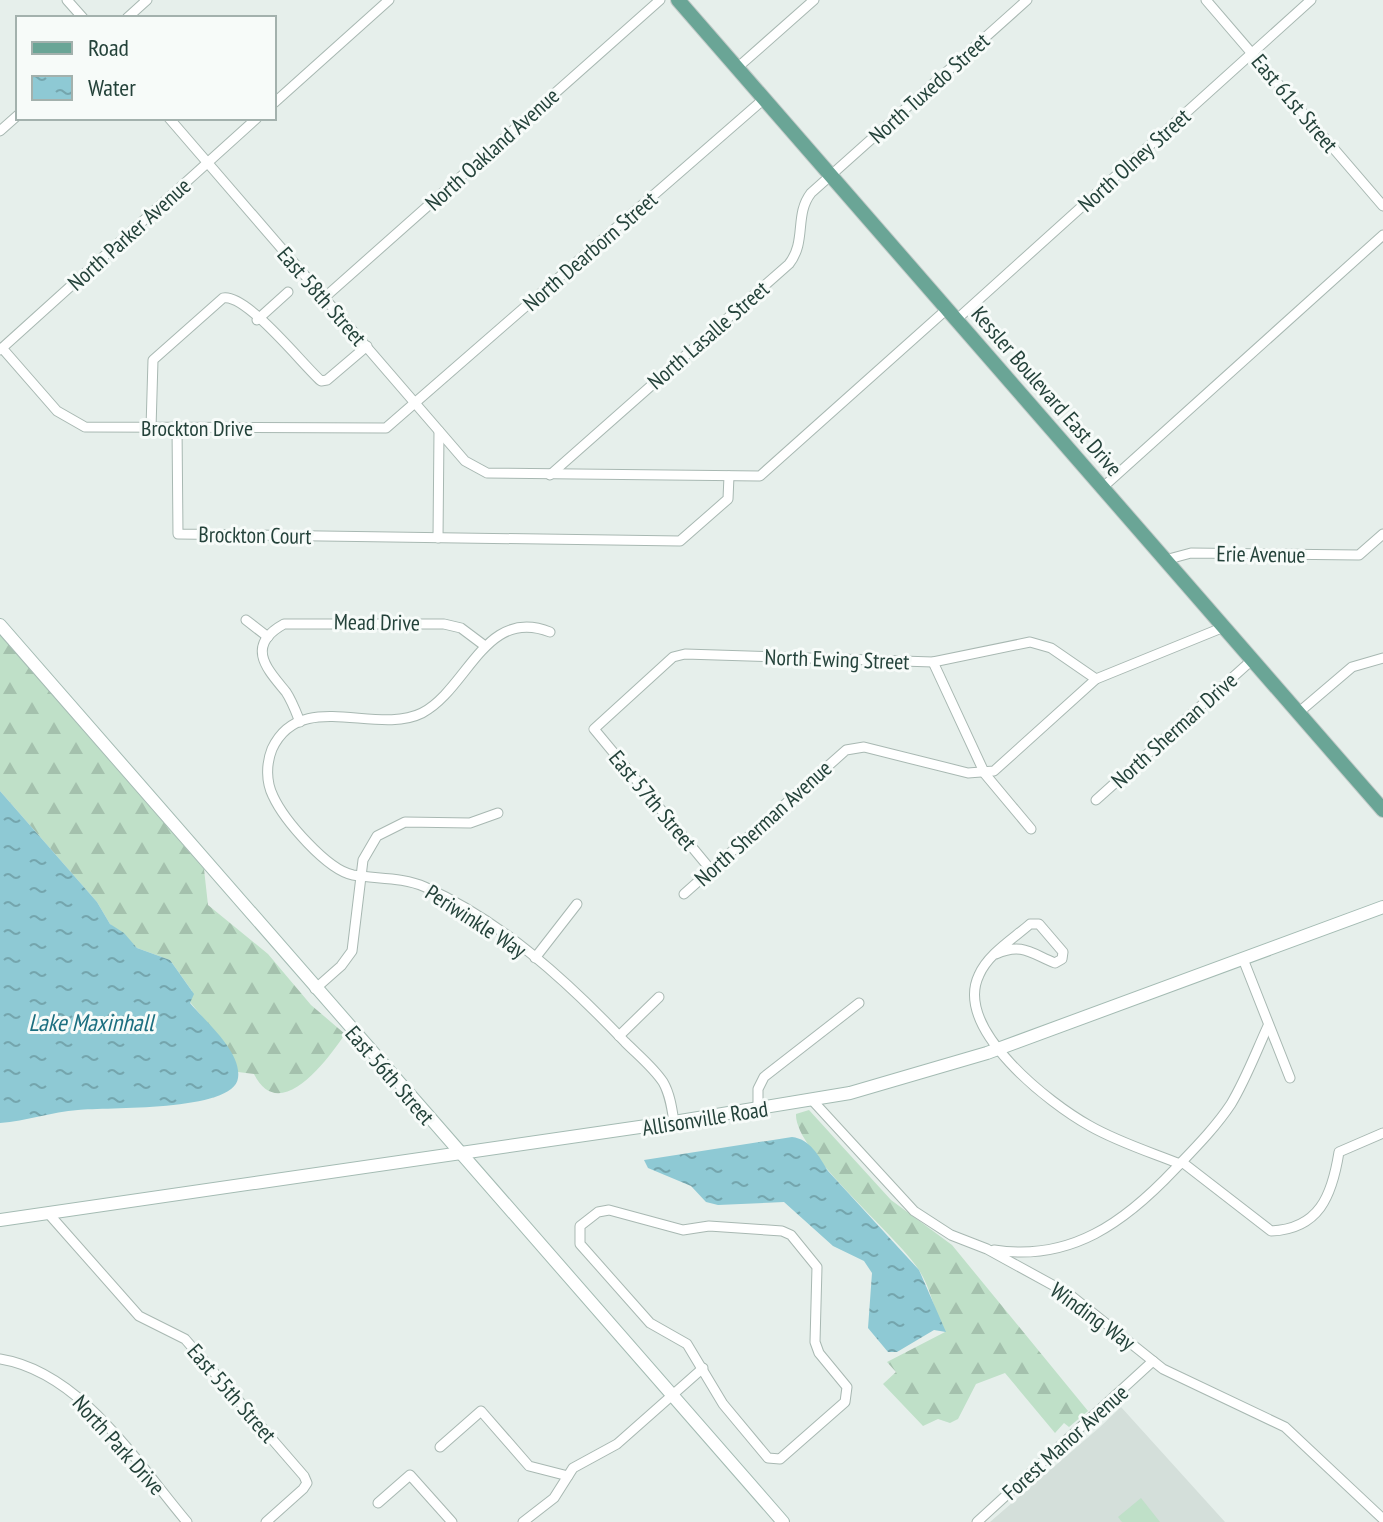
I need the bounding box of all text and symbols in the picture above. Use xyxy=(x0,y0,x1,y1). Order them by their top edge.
legend xyxy=(16,16,276,120)
street label: North Tuxedo Street xyxy=(863,27,995,149)
text: Road xyxy=(88,32,129,63)
street label: East 61st Street xyxy=(1246,48,1344,158)
text: Water xyxy=(88,72,136,103)
street label: North Oakland Avenue xyxy=(419,82,565,216)
street label: North Olney Street xyxy=(1072,102,1196,218)
street label: North Parker Avenue xyxy=(62,172,196,296)
street label: North Dearborn Street xyxy=(517,185,663,317)
street label: East 58th Street xyxy=(271,241,373,351)
street label: North Lasalle Street xyxy=(642,275,774,395)
street label: Kessler Boulevard East Drive xyxy=(966,300,1128,482)
street label: Brockton Drive xyxy=(141,414,253,442)
street label: Brockton Court xyxy=(198,520,312,550)
street label: Erie Avenue xyxy=(1216,539,1306,569)
street label: Mead Drive xyxy=(334,607,420,637)
street label: North Ewing Street xyxy=(764,642,910,676)
street label: North Sherman Drive xyxy=(1105,666,1243,794)
street label: East 57th Street xyxy=(603,744,703,856)
street label: North Sherman Avenue xyxy=(689,754,837,892)
street label: Periwinkle Way xyxy=(420,878,532,964)
water label: Lake Maxinhall xyxy=(28,1007,156,1038)
street label: East 56th Street xyxy=(339,1020,441,1130)
street label: Allisonville Road xyxy=(640,1094,770,1142)
street label: Winding Way xyxy=(1045,1276,1141,1357)
street label: East 55th Street xyxy=(181,1338,283,1448)
street label: Forest Manor Avenue xyxy=(996,1378,1134,1506)
street label: North Park Drive xyxy=(67,1389,171,1501)

